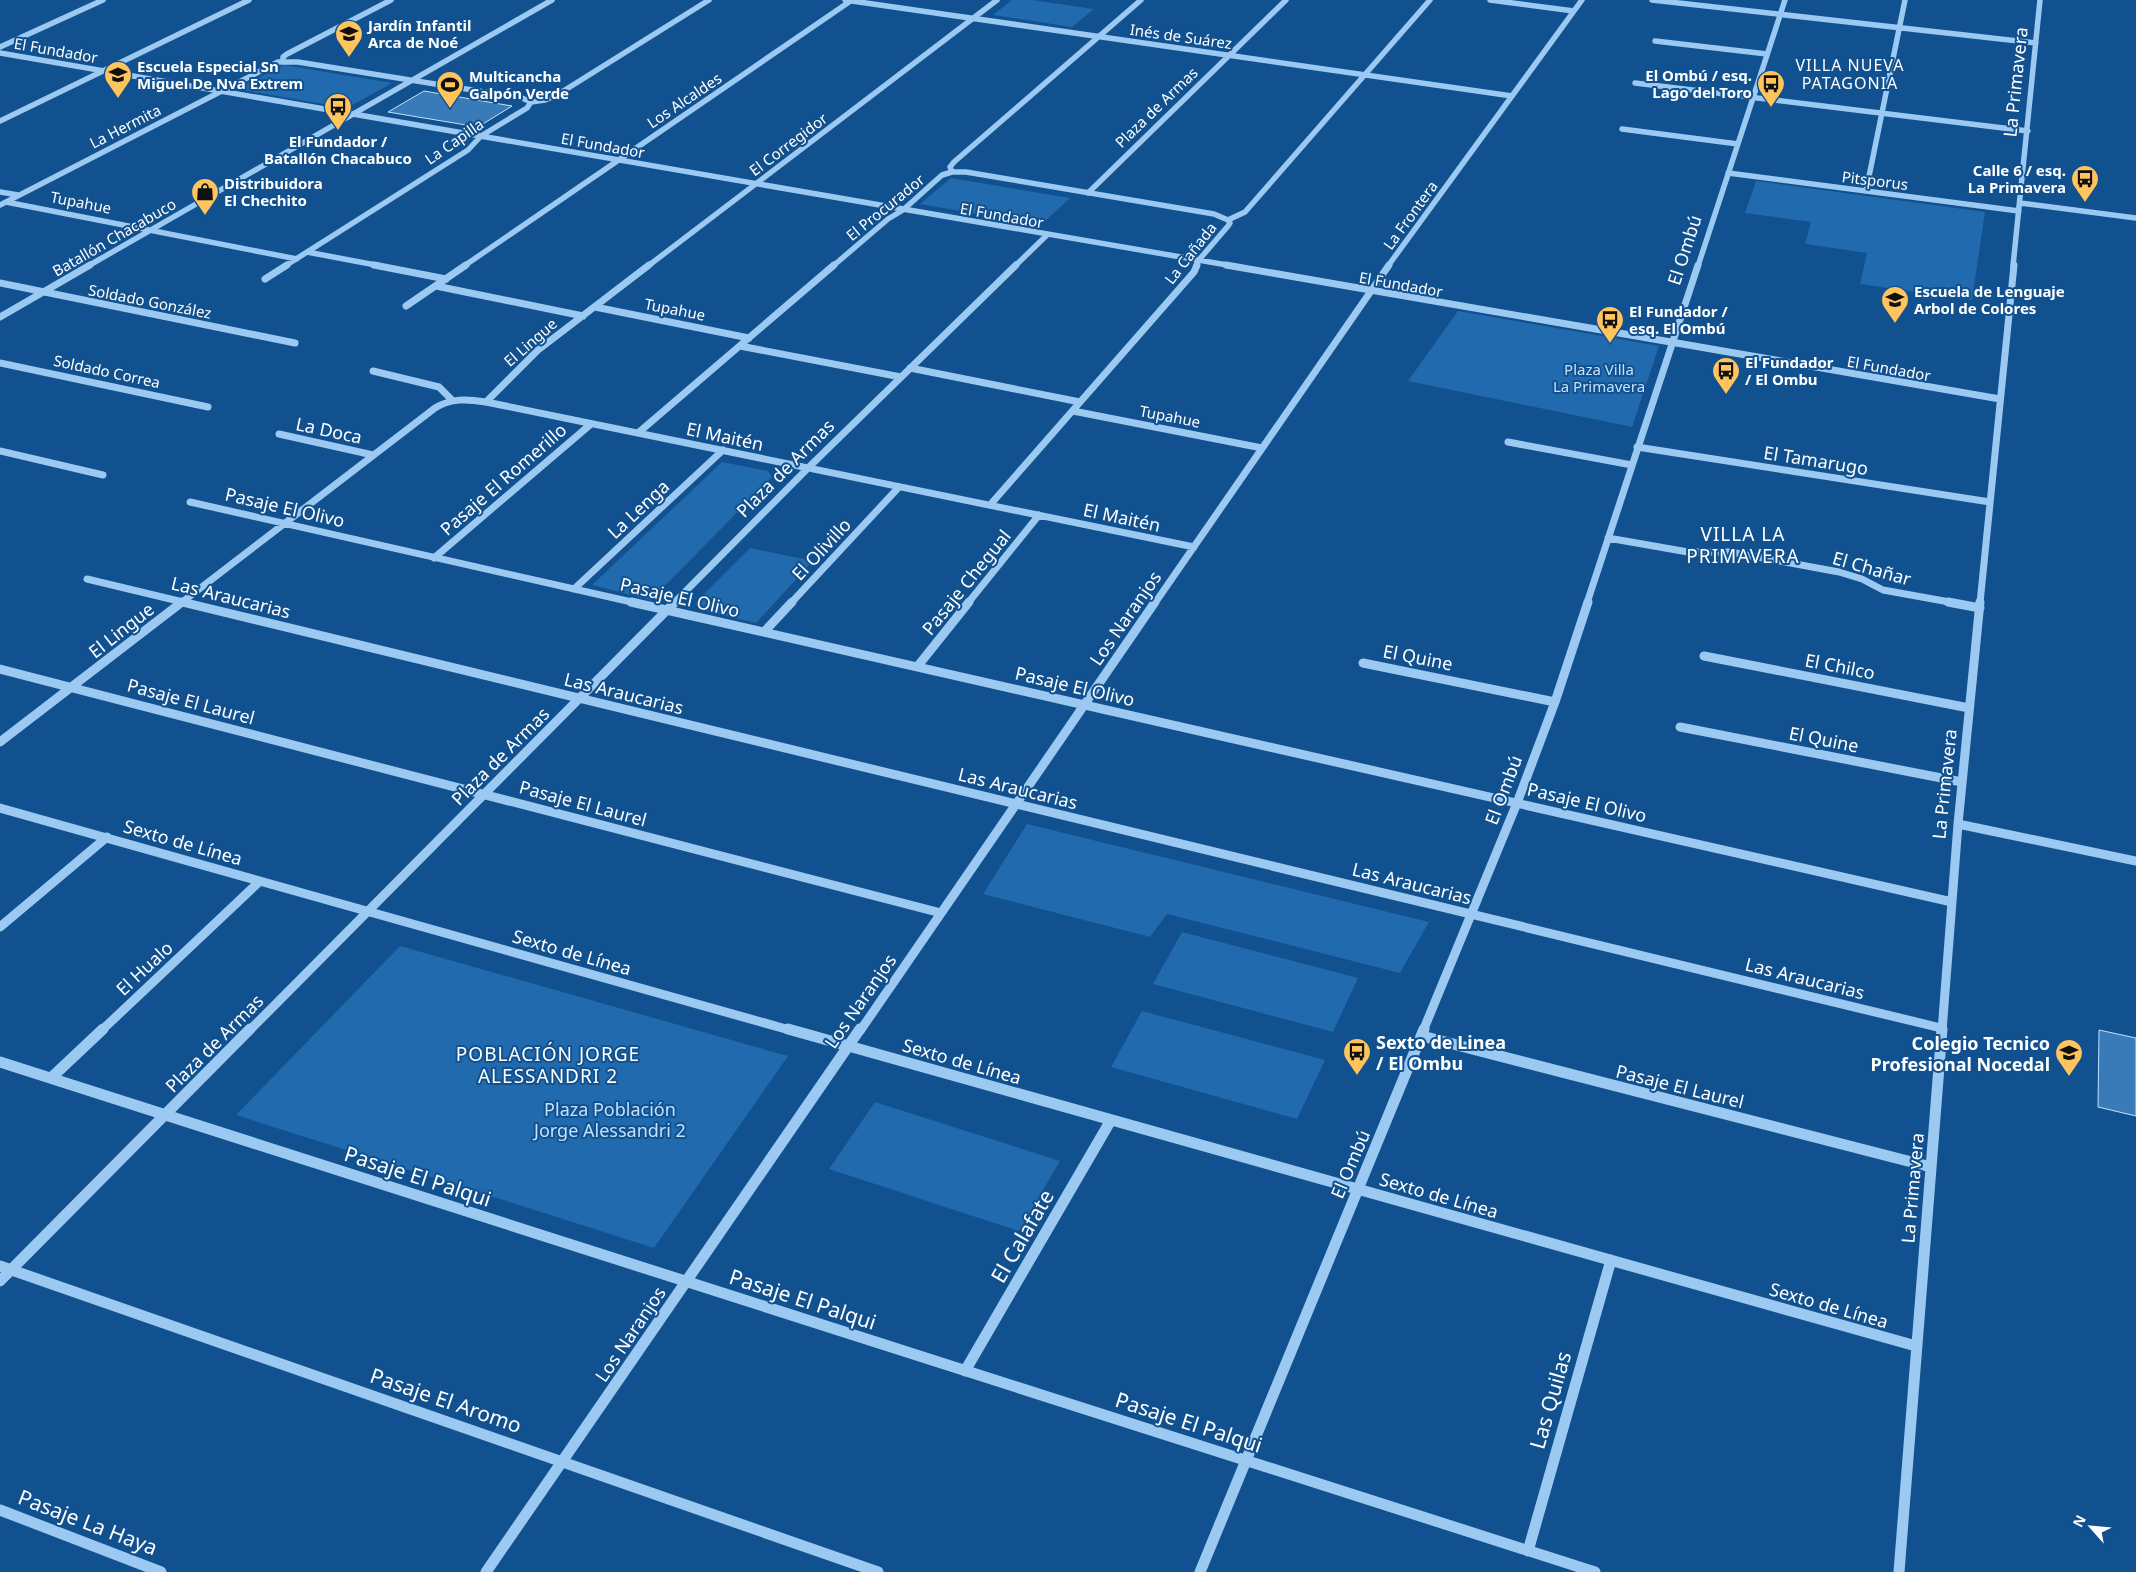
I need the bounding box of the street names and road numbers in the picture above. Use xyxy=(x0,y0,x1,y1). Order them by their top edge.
street label: Inés de Suárez xyxy=(1129,19,1233,53)
street label: La Primavera xyxy=(1997,26,2033,138)
street label: El Fundador xyxy=(13,33,99,67)
street label: Plaza de Armas xyxy=(1110,62,1202,152)
street label: Los Alcaldes xyxy=(643,68,725,132)
street label: La Hermita xyxy=(86,99,164,153)
street label: El Corregidor xyxy=(745,108,831,180)
street label: La Capilla xyxy=(421,113,487,169)
street label: El Fundador xyxy=(560,128,646,162)
street label: Pitsporus xyxy=(1841,166,1909,194)
street label: El Procurador xyxy=(842,169,928,245)
street label: La Frontera xyxy=(1378,177,1442,253)
street label: Tupahue xyxy=(49,186,113,218)
street label: Batallón Chacabuco xyxy=(49,193,179,281)
street label: El Fundador xyxy=(959,198,1045,232)
street label: El Ombú xyxy=(1661,212,1707,288)
street label: La Cañada xyxy=(1160,218,1220,288)
street label: El Fundador xyxy=(1358,267,1444,301)
street label: Soldado González xyxy=(87,279,213,323)
street label: Tupahue xyxy=(643,293,707,325)
street label: El Lingue xyxy=(499,313,561,371)
street label: Soldado Correa xyxy=(52,350,162,392)
street label: El Fundador xyxy=(1846,351,1932,385)
street label: Tupahue xyxy=(1138,400,1202,432)
street label: La Doca xyxy=(294,411,364,449)
street label: Plaza de Armas xyxy=(731,414,839,522)
street label: El Maitén xyxy=(684,416,766,456)
street label: Pasaje El Romerillo xyxy=(435,418,571,540)
street label: El Tamarugo xyxy=(1762,440,1870,480)
street label: La Lenga xyxy=(602,474,674,544)
street label: Pasaje El Olivo xyxy=(223,482,347,532)
street label: El Maitén xyxy=(1081,497,1163,537)
street label: El Olivillo xyxy=(786,513,856,585)
street label: Pasaje Chegual xyxy=(916,524,1016,640)
street label: El Chañar xyxy=(1830,545,1915,591)
street label: Los Naranjos xyxy=(1084,566,1166,670)
street label: Las Araucarias xyxy=(169,571,293,623)
street label: Pasaje El Olivo xyxy=(618,572,742,622)
street label: El Lingue xyxy=(83,597,159,663)
street label: El Quine xyxy=(1381,639,1455,675)
street label: El Chilco xyxy=(1803,647,1877,685)
street label: Pasaje El Olivo xyxy=(1013,661,1137,711)
street label: Las Araucarias xyxy=(562,667,686,719)
street label: Pasaje El Laurel xyxy=(125,672,257,730)
street label: Plaza de Armas xyxy=(446,702,554,810)
street label: El Quine xyxy=(1787,721,1861,757)
street label: La Primavera xyxy=(1926,728,1962,840)
street label: El Ombú xyxy=(1479,752,1527,828)
street label: Las Araucarias xyxy=(956,762,1080,814)
street label: Pasaje El Laurel xyxy=(517,774,649,832)
street label: Pasaje El Olivo xyxy=(1525,777,1649,827)
street label: Sexto de Línea xyxy=(121,814,245,870)
street label: Las Araucarias xyxy=(1350,857,1474,909)
street label: Sexto de Línea xyxy=(510,924,634,980)
street label: El Hualo xyxy=(110,936,178,1000)
street label: Los Naranjos xyxy=(819,949,901,1053)
street label: Las Araucarias xyxy=(1743,952,1867,1004)
street label: Plaza de Armas xyxy=(160,989,268,1097)
street label: Sexto de Línea xyxy=(900,1033,1024,1089)
street label: Pasaje El Laurel xyxy=(1614,1059,1746,1113)
street label: El Ombú xyxy=(1325,1126,1375,1202)
street label: La Primavera xyxy=(1895,1132,1929,1244)
street label: Pasaje El Palqui xyxy=(341,1139,495,1213)
street label: Sexto de Línea xyxy=(1377,1167,1501,1223)
street label: El Calafate xyxy=(984,1184,1060,1288)
street label: Pasaje El Palqui xyxy=(726,1262,880,1336)
street label: Sexto de Línea xyxy=(1767,1277,1891,1333)
street label: Los Naranjos xyxy=(589,1282,671,1386)
street label: Las Quilas xyxy=(1523,1348,1577,1452)
street label: Pasaje El Aromo xyxy=(367,1361,525,1439)
street label: Pasaje El Palqui xyxy=(1112,1385,1266,1459)
street label: Pasaje La Haya xyxy=(14,1483,162,1561)

